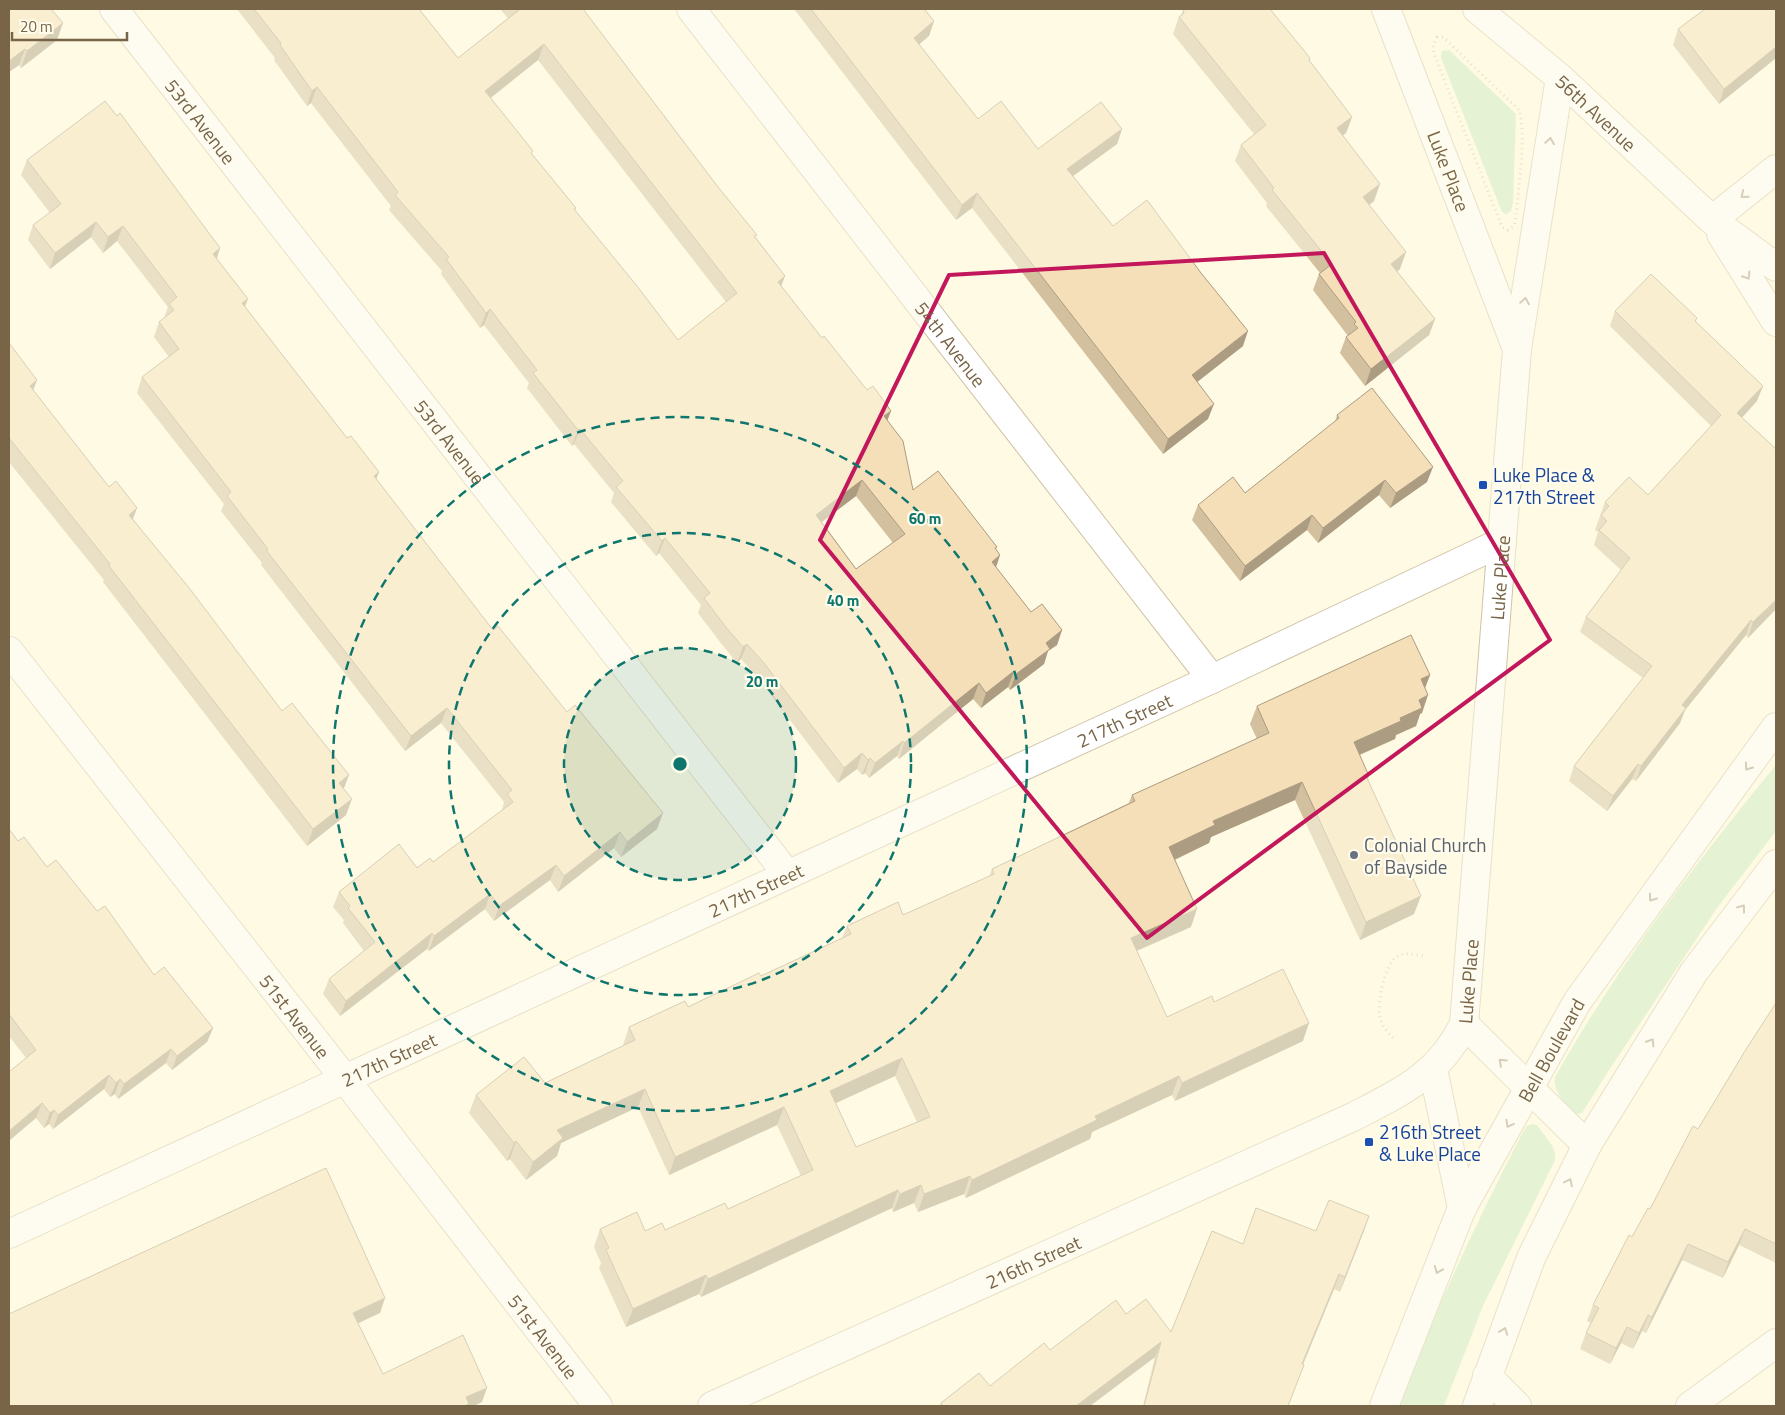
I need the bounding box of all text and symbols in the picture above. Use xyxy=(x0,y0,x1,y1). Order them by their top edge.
scale bar xyxy=(12,10,128,42)
text: 20 m xyxy=(20,15,53,38)
street label: 56th Avenue xyxy=(1549,67,1644,158)
street label: 53rd Avenue xyxy=(159,72,244,170)
street label: Luke Place xyxy=(1420,126,1478,216)
one-way arrow xyxy=(1544,136,1555,144)
one-way arrow xyxy=(1741,189,1750,197)
one-way arrow xyxy=(1741,271,1751,280)
street label: 54th Avenue xyxy=(909,295,994,393)
one-way arrow xyxy=(1519,297,1529,305)
street label: 53rd Avenue xyxy=(408,393,493,490)
place label: Luke Place & 217th Street xyxy=(1493,460,1595,511)
marker: Luke Place & 217th Street xyxy=(1477,479,1489,491)
text: 60 m xyxy=(909,507,941,530)
street label: Luke Place xyxy=(1481,534,1517,621)
text: 40 m xyxy=(827,589,859,612)
text: 20 m xyxy=(746,670,778,693)
street label: 217th Street xyxy=(1072,685,1177,754)
centre of rings xyxy=(671,755,689,773)
one-way arrow xyxy=(1745,761,1754,771)
place label: Colonial Church of Bayside xyxy=(1364,830,1487,881)
marker: Colonial Church of Bayside xyxy=(1348,849,1360,861)
street label: 217th Street xyxy=(703,855,808,924)
one-way arrow xyxy=(1649,893,1658,902)
one-way arrow xyxy=(1737,905,1745,914)
street label: Luke Place xyxy=(1450,938,1485,1025)
street label: 51st Avenue xyxy=(253,967,338,1064)
street label: Bell Boulevard xyxy=(1510,993,1591,1107)
street label: 217th Street xyxy=(336,1024,441,1093)
one-way arrow xyxy=(1644,1038,1654,1047)
one-way arrow xyxy=(1499,1059,1508,1068)
place label: 216th Street & Luke Place xyxy=(1379,1117,1481,1168)
one-way arrow xyxy=(1505,1119,1515,1128)
marker: 216th Street & Luke Place xyxy=(1363,1136,1375,1148)
one-way arrow xyxy=(1562,1178,1573,1187)
street label: 216th Street xyxy=(980,1227,1086,1295)
one-way arrow xyxy=(1434,1265,1444,1273)
street label: 51st Avenue xyxy=(502,1287,586,1385)
one-way arrow xyxy=(1498,1327,1508,1335)

